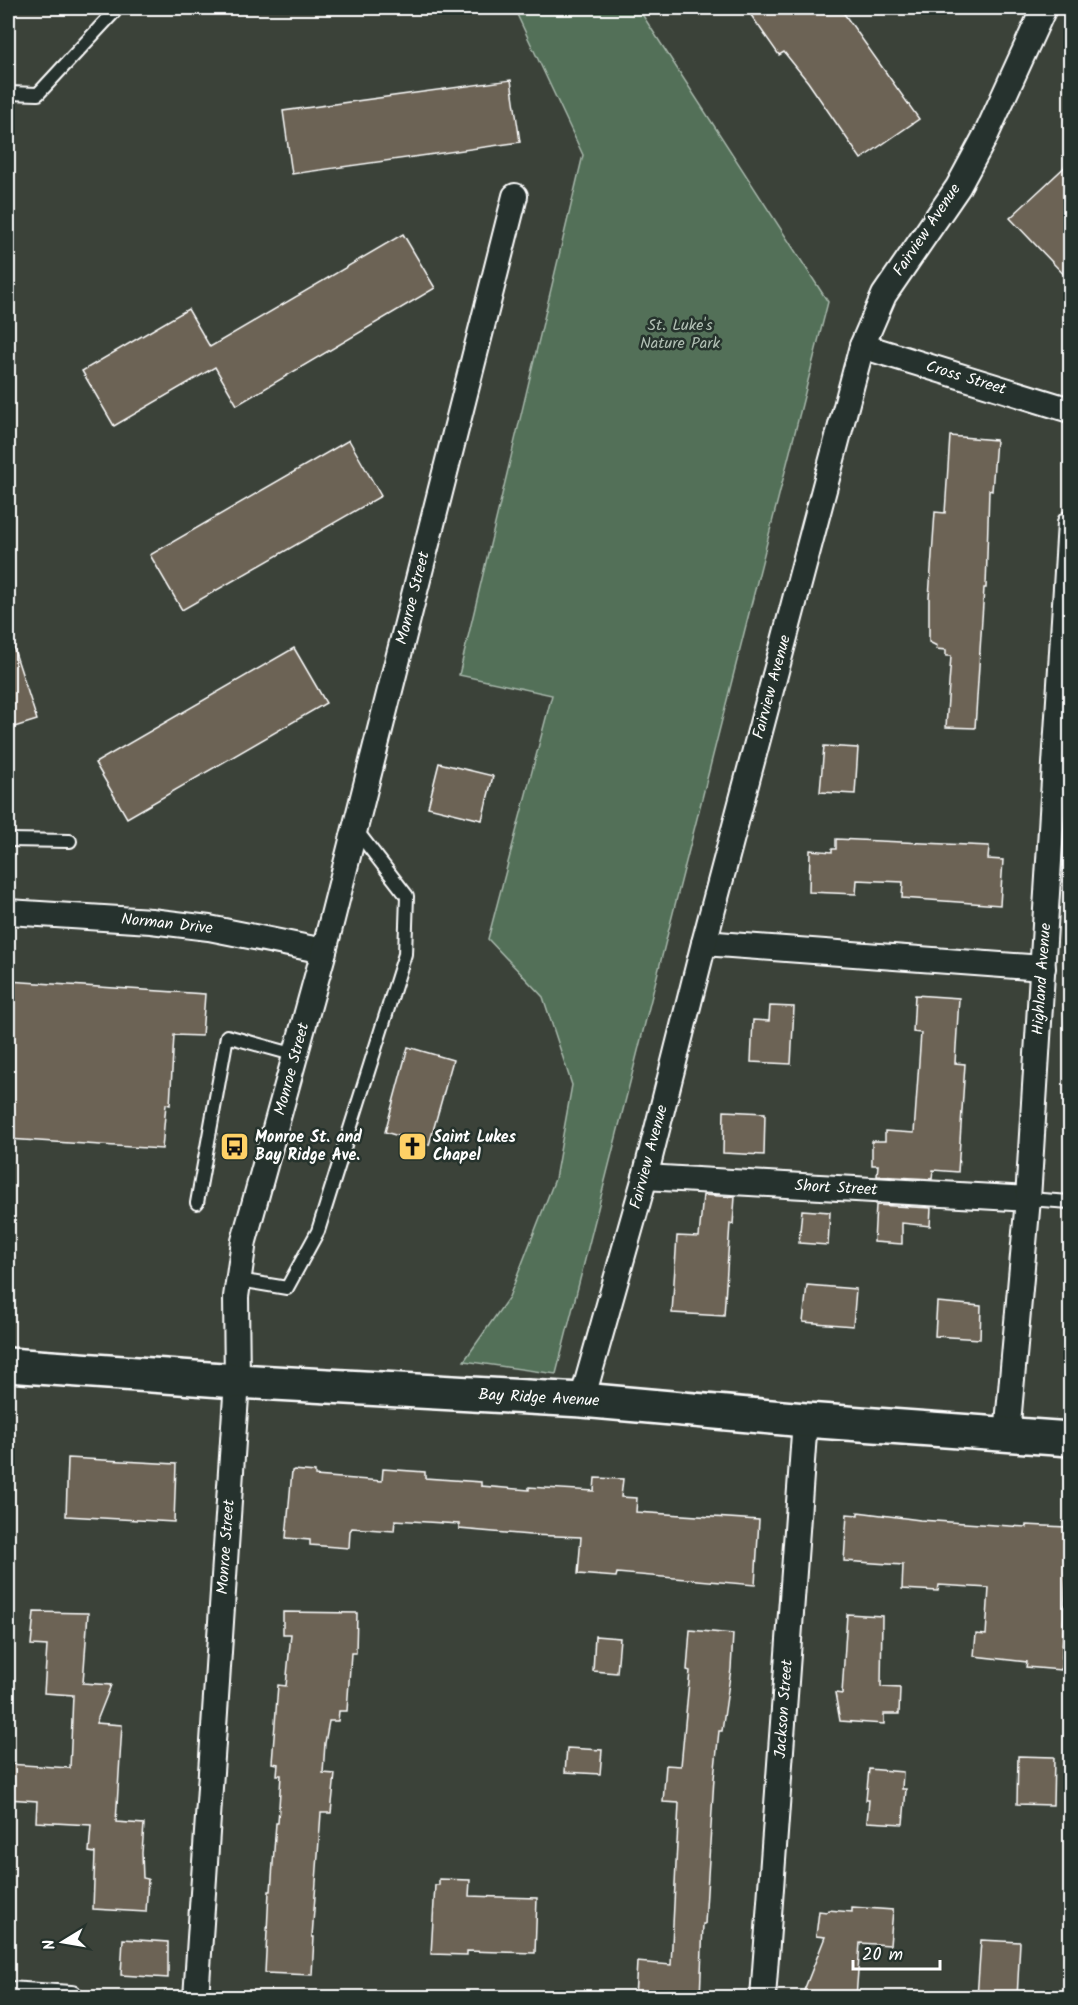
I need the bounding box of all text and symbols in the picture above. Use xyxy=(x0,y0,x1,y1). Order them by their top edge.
street label: Fairview Avenue xyxy=(887,179,967,281)
park label: St. Luke's Nature Park xyxy=(640,313,721,356)
street label: Cross Street xyxy=(923,354,1010,402)
street label: Monroe Street xyxy=(389,548,437,647)
street label: Fairview Avenue xyxy=(746,632,798,742)
street label: Norman Drive xyxy=(120,907,214,941)
street label: Highland Avenue xyxy=(1026,922,1058,1036)
street label: Monroe Street xyxy=(268,1019,317,1118)
street label: Fairview Avenue xyxy=(623,1102,675,1212)
place label: Monroe St. and Bay Ridge Ave. xyxy=(255,1125,362,1168)
place label: Saint Lukes Chapel xyxy=(433,1125,517,1168)
bus stop icon: Monroe St. and Bay Ridge Ave. xyxy=(218,1130,250,1162)
church icon: Saint Lukes Chapel xyxy=(396,1130,428,1162)
street label: Short Street xyxy=(794,1173,879,1203)
street label: Bay Ridge Avenue xyxy=(478,1382,600,1414)
street label: Monroe Street xyxy=(210,1498,242,1595)
street label: Jackson Street xyxy=(768,1658,800,1759)
north arrow xyxy=(33,1912,93,1972)
scale bar xyxy=(853,1933,940,1971)
text: N xyxy=(37,1937,63,1952)
text: 20 m xyxy=(862,1941,903,1970)

